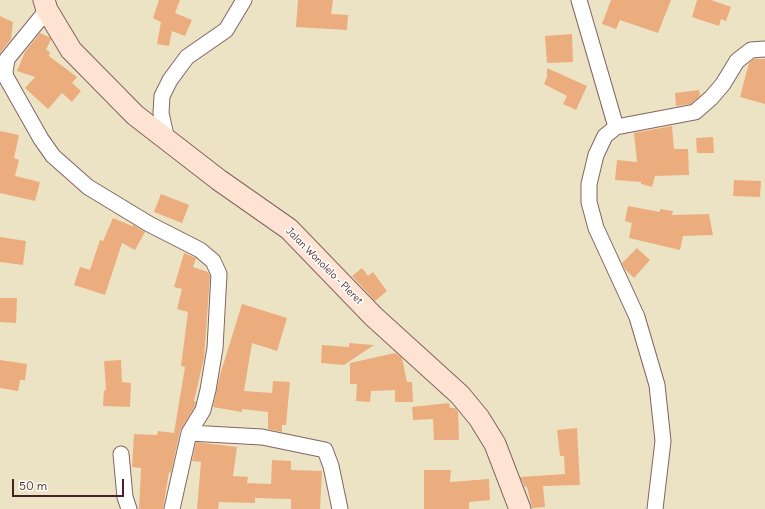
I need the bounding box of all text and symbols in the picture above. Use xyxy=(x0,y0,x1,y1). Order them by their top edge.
street label: Jalan Wonolelo - Pleret xyxy=(283,225,365,307)
scale bar xyxy=(14,471,126,497)
text: 50 m xyxy=(19,478,47,493)

